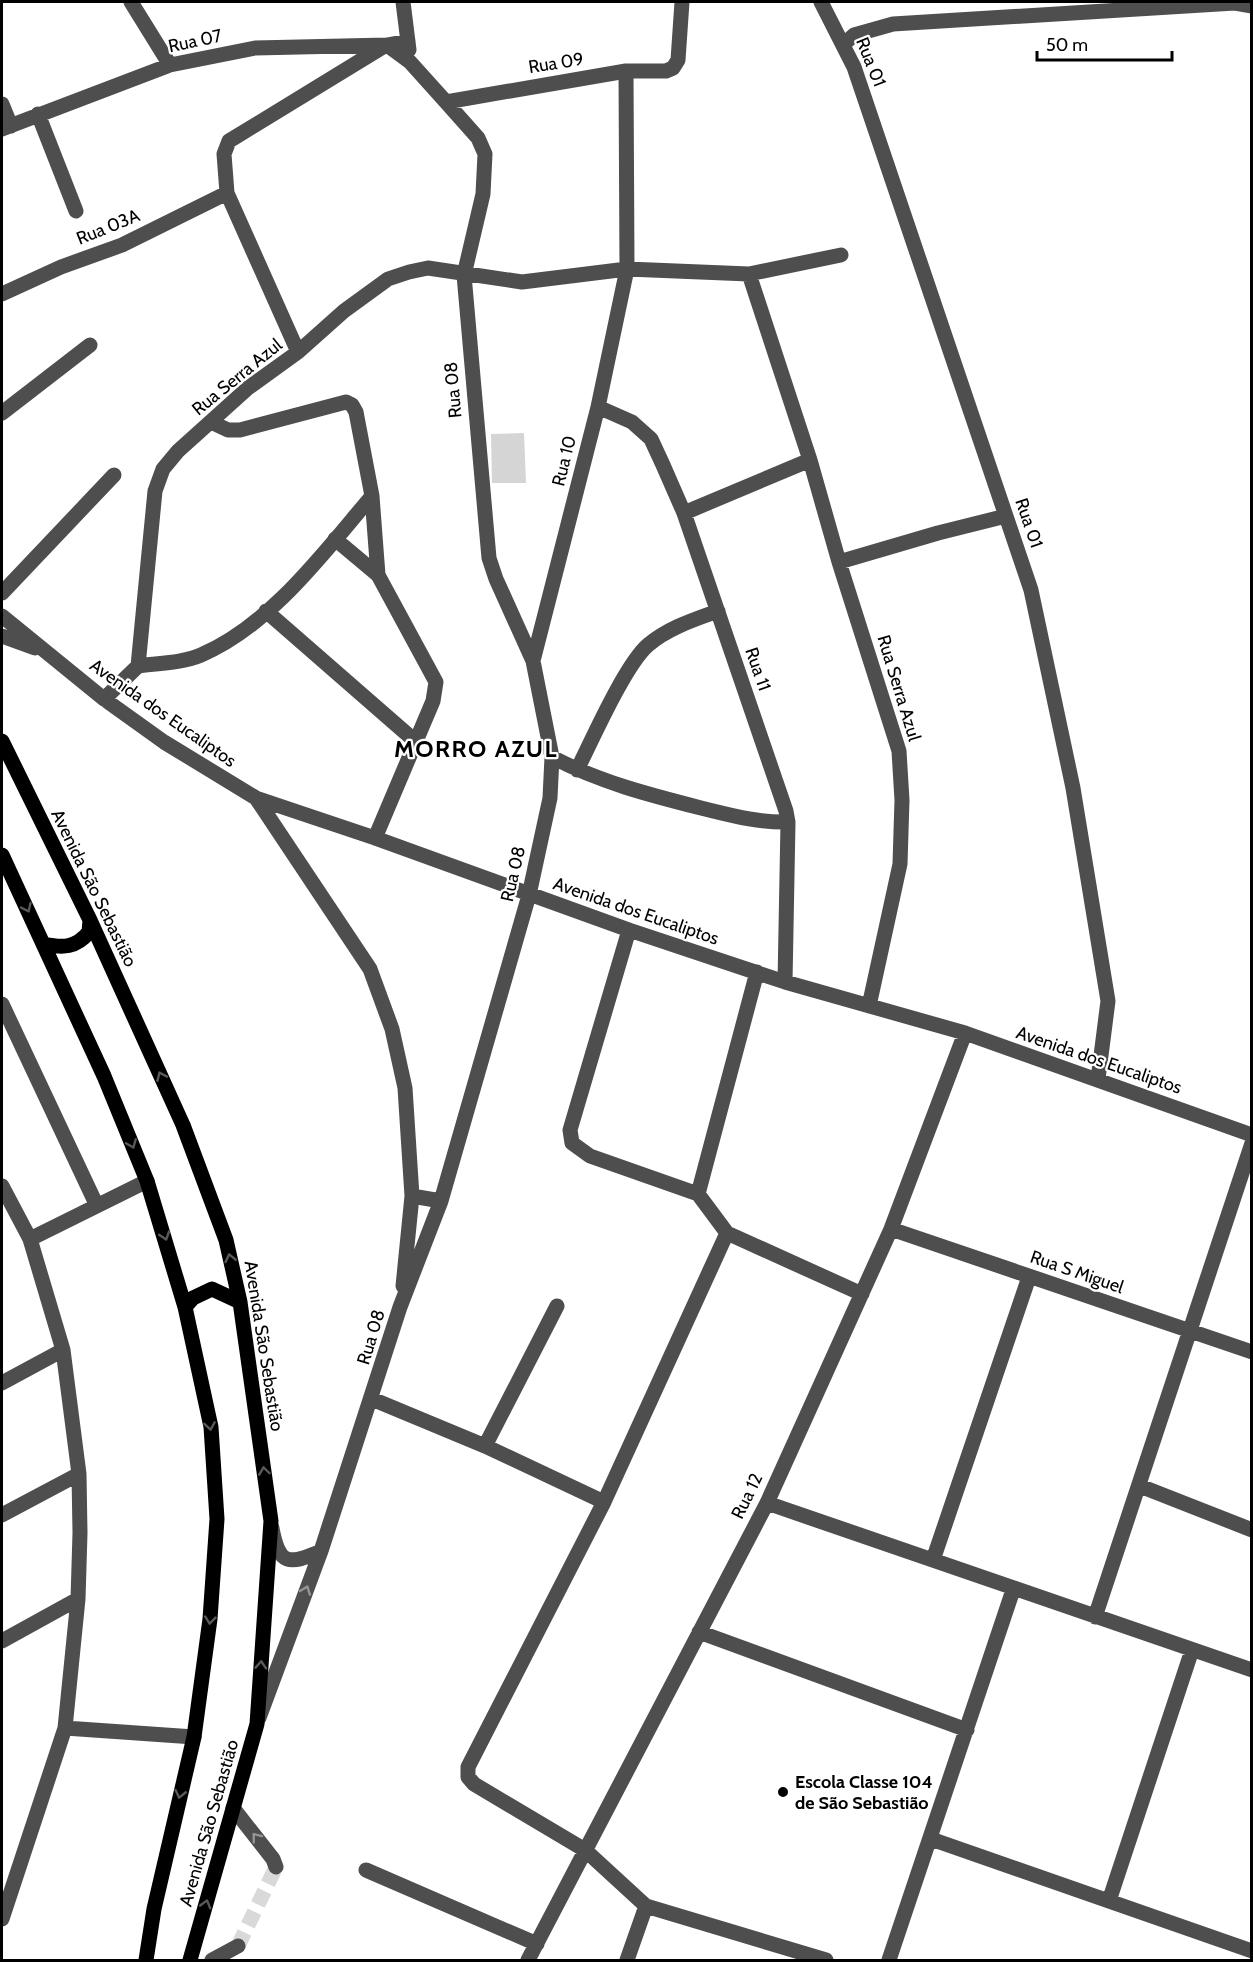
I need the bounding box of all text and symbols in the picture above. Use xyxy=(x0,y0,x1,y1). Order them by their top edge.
scale bar xyxy=(1037,24,1172,62)
street label: Rua 07 xyxy=(166,25,224,57)
street label: Rua 01 xyxy=(851,34,891,90)
text: 50 m xyxy=(1046,34,1088,56)
street label: Rua 09 xyxy=(527,48,585,78)
street label: Rua 03A xyxy=(73,204,143,250)
street label: Rua Serra Azul xyxy=(187,333,287,420)
street label: Rua 08 xyxy=(440,361,466,419)
street label: Rua 10 xyxy=(547,433,581,489)
street label: Rua 01 xyxy=(1010,495,1048,551)
street label: Rua Serra Azul xyxy=(872,632,926,744)
street label: Rua 11 xyxy=(740,644,776,694)
street label: Avenida dos Eucaliptos xyxy=(86,654,240,772)
district label: MORRO AZUL xyxy=(394,734,558,763)
street label: Avenida São Sebastião xyxy=(46,806,142,970)
street label: Rua 08 xyxy=(496,844,530,904)
street label: Avenida dos Eucaliptos xyxy=(550,872,722,950)
one-way arrow xyxy=(19,902,31,913)
street label: Avenida dos Eucaliptos xyxy=(1013,1021,1185,1099)
one-way arrow xyxy=(156,1071,168,1082)
one-way arrow xyxy=(125,1137,137,1148)
one-way arrow xyxy=(158,1230,171,1241)
street label: Rua S Miguel xyxy=(1027,1246,1127,1299)
one-way arrow xyxy=(224,1253,237,1263)
street label: Avenida São Sebastião xyxy=(240,1259,288,1433)
street label: Rua 08 xyxy=(352,1307,390,1367)
one-way arrow xyxy=(204,1421,216,1431)
one-way arrow xyxy=(258,1466,270,1476)
street label: Rua 12 xyxy=(727,1470,767,1522)
one-way arrow xyxy=(299,1585,311,1596)
one-way arrow xyxy=(204,1616,217,1625)
one-way arrow xyxy=(255,1661,268,1670)
street label: Avenida São Sebastião xyxy=(175,1737,243,1909)
place label: Escola Classe 104 de São Sebastião xyxy=(795,1771,933,1814)
marker: Escola Classe 104 de São Sebastião xyxy=(776,1785,790,1799)
one-way arrow xyxy=(175,1788,188,1798)
one-way arrow xyxy=(252,1832,263,1843)
one-way arrow xyxy=(199,1899,211,1910)

